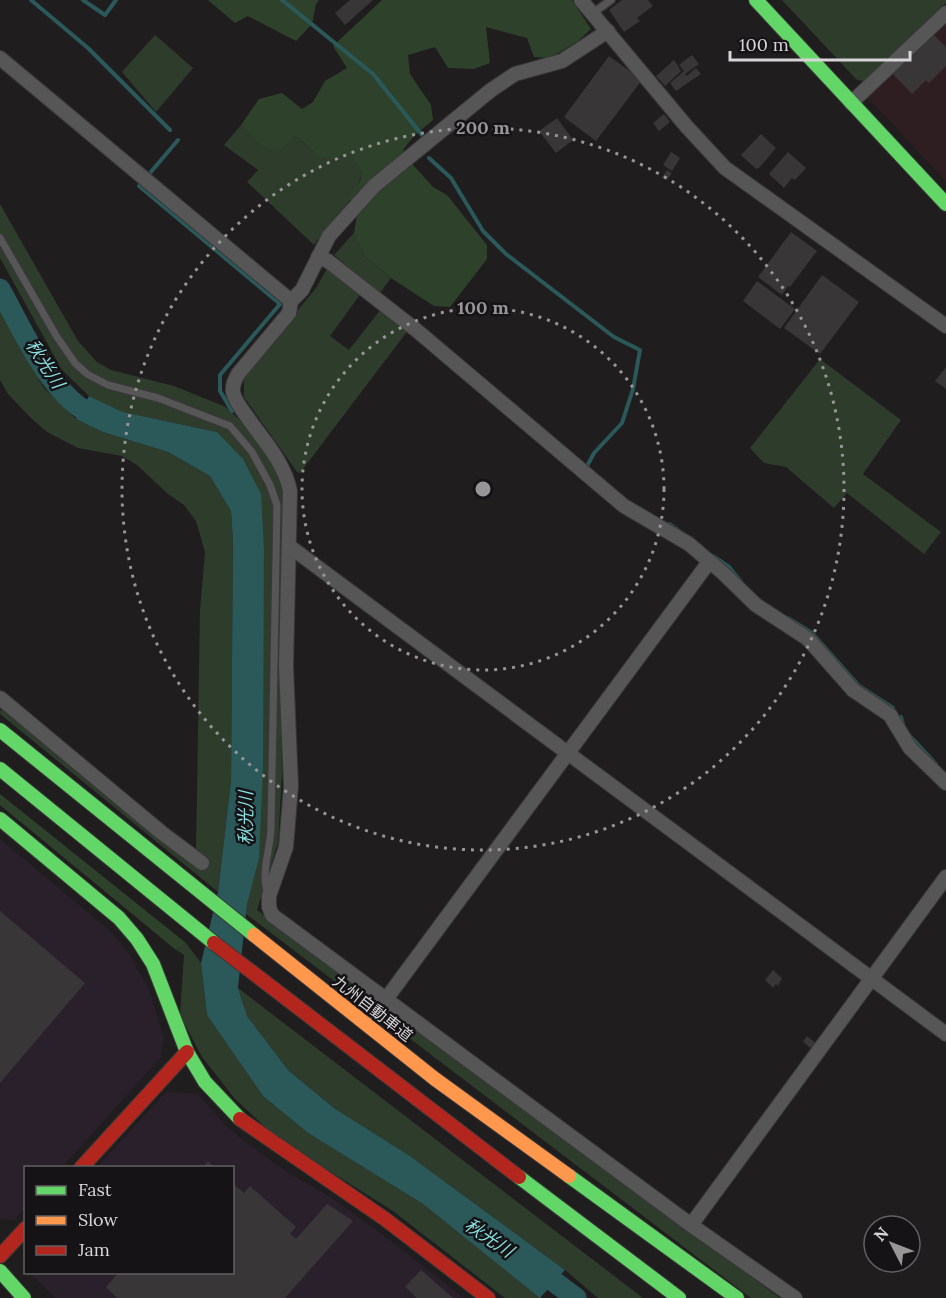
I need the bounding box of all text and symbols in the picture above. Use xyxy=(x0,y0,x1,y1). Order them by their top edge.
scale bar xyxy=(730,24,910,62)
text: 100 m xyxy=(739,33,789,56)
text: 200 m xyxy=(456,116,510,139)
text: 100 m xyxy=(457,296,509,319)
water label: 秋光川 xyxy=(21,335,71,394)
centre of rings xyxy=(473,479,493,499)
water label: 秋光川 xyxy=(234,789,257,845)
street label: 九州自動車道 xyxy=(329,971,417,1045)
legend xyxy=(24,1166,234,1274)
text: Fast xyxy=(78,1178,112,1201)
text: Slow xyxy=(78,1208,118,1231)
water label: 秋光川 xyxy=(460,1213,520,1263)
north arrow xyxy=(862,1214,922,1274)
text: N xyxy=(869,1223,892,1245)
text: Jam xyxy=(77,1238,110,1261)

